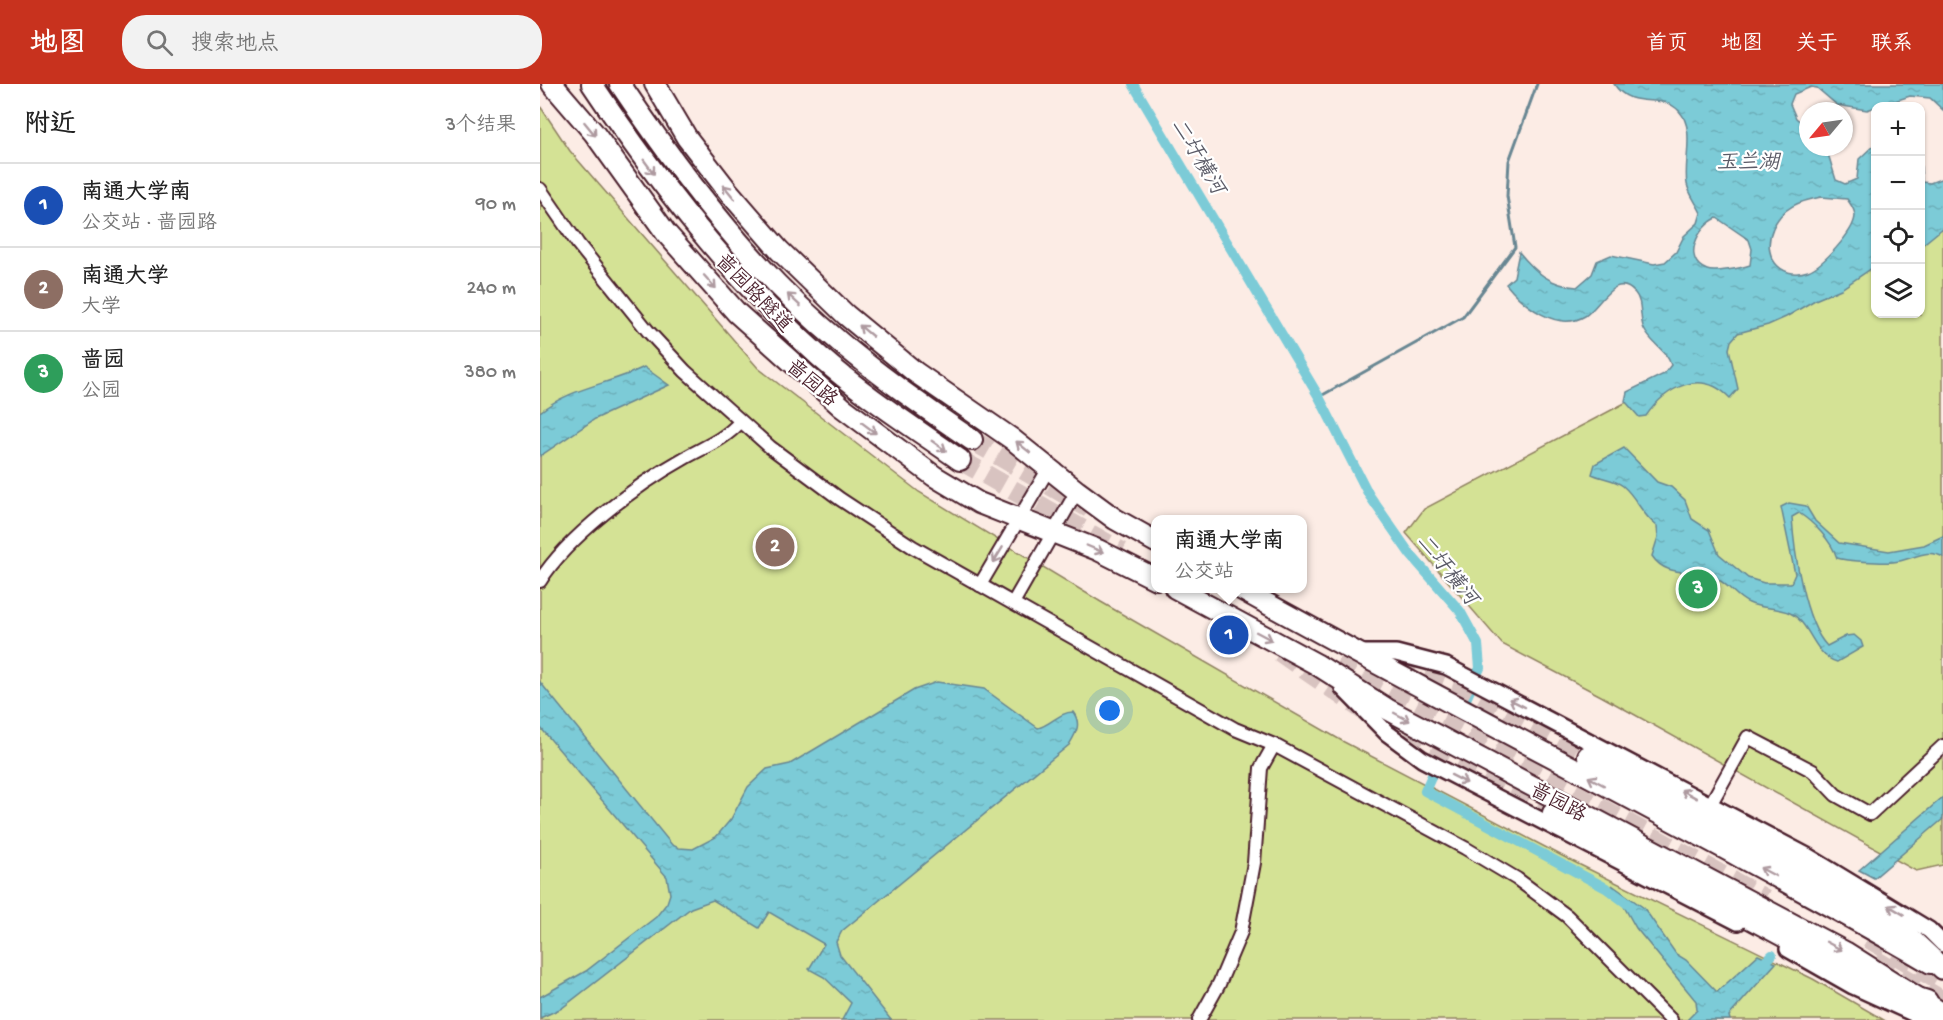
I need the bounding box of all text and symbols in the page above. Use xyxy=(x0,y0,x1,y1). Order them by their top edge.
search box xyxy=(122,15,542,69)
icon: search xyxy=(143,26,176,59)
text: 地图 xyxy=(30,29,86,62)
text: 搜索地点 xyxy=(191,32,279,58)
text: 首页 xyxy=(1646,33,1688,58)
text: 地图 xyxy=(1721,33,1763,58)
text: 关于 xyxy=(1796,33,1838,58)
text: 联系 xyxy=(1871,33,1913,58)
north arrow xyxy=(1799,102,1853,156)
map controls xyxy=(1871,102,1925,318)
button: + xyxy=(1871,102,1925,156)
text: 附近 xyxy=(24,111,76,142)
text: 3个结果 xyxy=(446,115,516,138)
water label: 二圩横河 xyxy=(1164,115,1231,203)
one-way arrow xyxy=(583,121,597,136)
water label: 玉兰湖 xyxy=(1717,151,1781,177)
button: − xyxy=(1871,156,1925,210)
one-way arrow xyxy=(643,158,655,174)
text: 南通大学南 xyxy=(81,181,191,207)
one-way arrow xyxy=(723,185,736,201)
text: 1 xyxy=(39,194,48,217)
text: 90 m xyxy=(476,194,516,217)
button: locate xyxy=(1871,210,1925,264)
text: 公交站 · 啬园路 xyxy=(81,213,217,236)
street label: 啬园路隧道 xyxy=(709,249,797,338)
button: layers xyxy=(1871,264,1925,318)
text: 南通大学 xyxy=(81,265,169,291)
one-way arrow xyxy=(703,274,717,289)
text: 2 xyxy=(39,278,48,301)
text: 240 m xyxy=(466,278,516,301)
one-way arrow xyxy=(787,293,802,307)
text: 大学 xyxy=(81,297,121,320)
one-way arrow xyxy=(859,324,874,338)
text: 啬园 xyxy=(81,349,125,375)
street label: 啬园路 xyxy=(781,355,843,414)
text: 3 xyxy=(38,362,49,385)
text: 380 m xyxy=(464,362,516,385)
text: 公园 xyxy=(81,381,121,404)
one-way arrow xyxy=(860,421,876,434)
one-way arrow xyxy=(930,440,947,452)
one-way arrow xyxy=(1015,441,1031,454)
popup xyxy=(1151,515,1307,593)
pin: 2 xyxy=(756,524,794,570)
text: 南通大学南 xyxy=(1174,530,1284,556)
water label: 二圩横河 xyxy=(1409,530,1484,614)
one-way arrow xyxy=(1085,544,1103,555)
one-way arrow xyxy=(991,546,1003,563)
text: 公交站 xyxy=(1174,562,1234,585)
pin: 3 xyxy=(1678,566,1718,612)
pin: 1 xyxy=(1210,612,1248,658)
one-way arrow xyxy=(1254,631,1272,642)
your location xyxy=(1095,696,1124,725)
one-way arrow xyxy=(1509,697,1526,709)
one-way arrow xyxy=(1392,712,1410,723)
one-way arrow xyxy=(1450,774,1468,785)
one-way arrow xyxy=(1588,775,1605,787)
street label: 啬园路 xyxy=(1525,778,1591,829)
one-way arrow xyxy=(1681,788,1699,799)
one-way arrow xyxy=(1760,866,1778,877)
one-way arrow xyxy=(1888,904,1905,916)
one-way arrow xyxy=(1825,940,1842,952)

